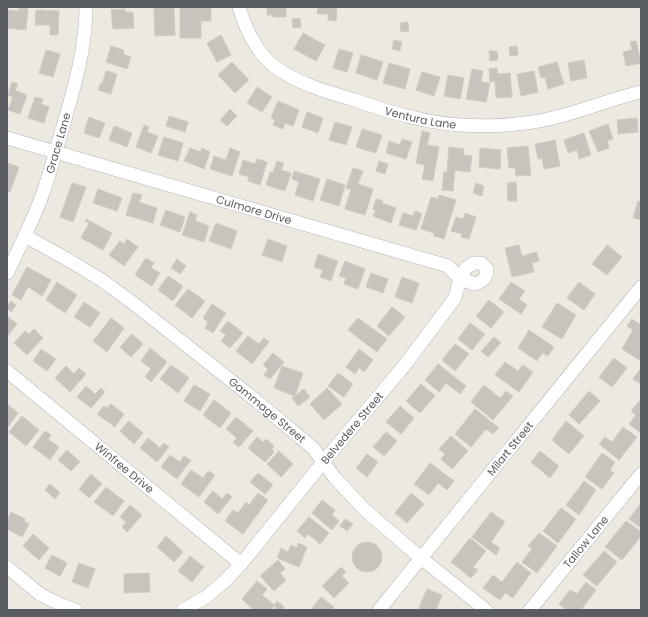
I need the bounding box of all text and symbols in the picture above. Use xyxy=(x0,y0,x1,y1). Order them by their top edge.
street label: Ventura Lane xyxy=(383,102,457,133)
street label: Grace Lane xyxy=(42,111,75,175)
street label: Culmore Drive xyxy=(214,191,294,228)
street label: Gammage Street xyxy=(225,374,309,447)
street label: Belvedere Street xyxy=(317,389,387,467)
street label: Milart Street xyxy=(483,418,537,479)
street label: Winfree Drive xyxy=(91,438,157,497)
street label: Tallow Lane xyxy=(559,512,612,572)

